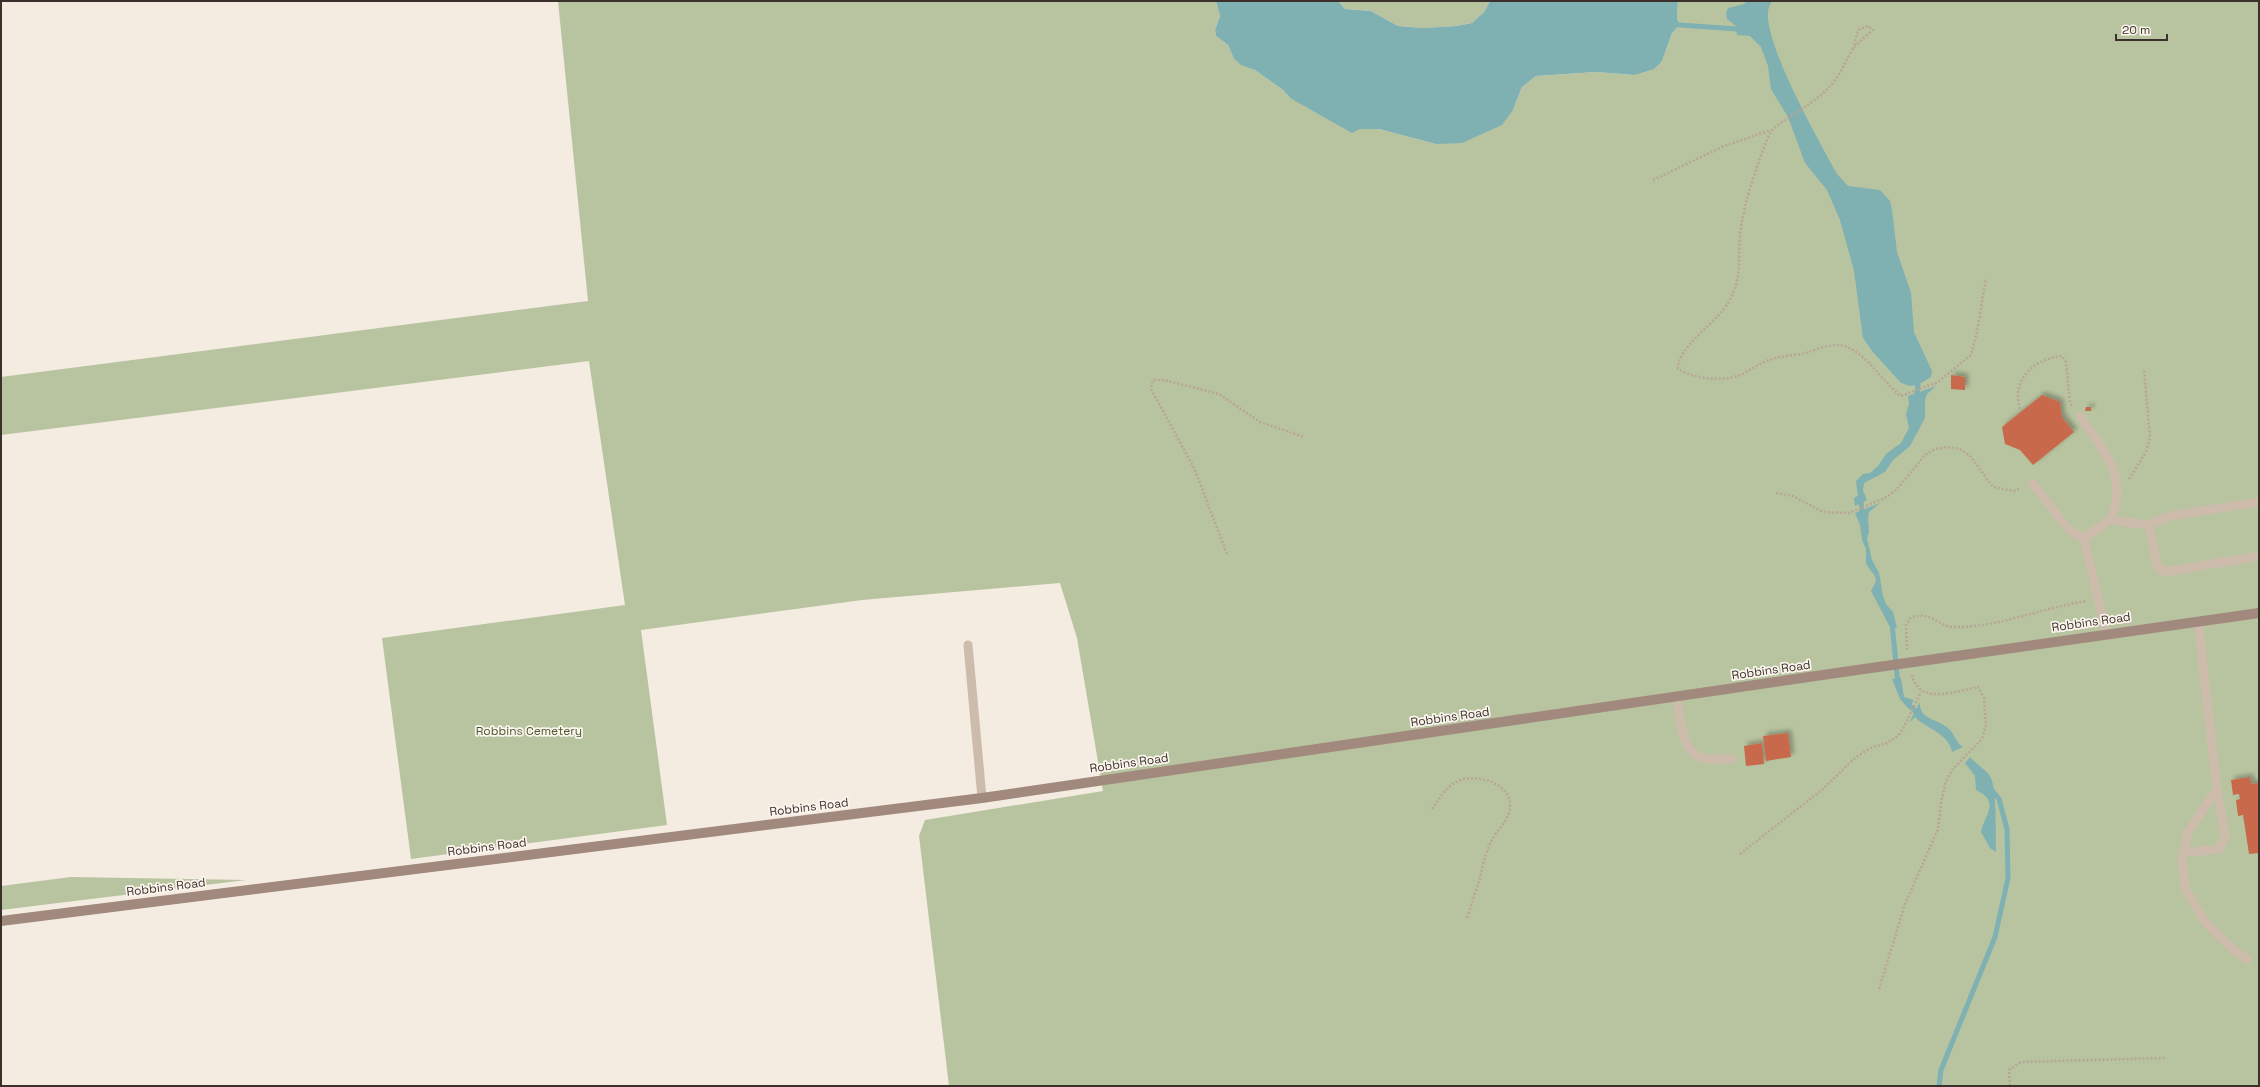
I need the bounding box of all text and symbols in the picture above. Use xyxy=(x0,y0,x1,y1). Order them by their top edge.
scale bar xyxy=(2116,16,2167,42)
text: 20 m xyxy=(2122,22,2150,38)
street label: Robbins Road xyxy=(2050,609,2132,635)
street label: Robbins Road xyxy=(1730,657,1812,683)
street label: Robbins Road xyxy=(1409,704,1491,730)
park label: Robbins Cemetery xyxy=(476,723,582,739)
street label: Robbins Road xyxy=(1088,750,1170,776)
street label: Robbins Road xyxy=(769,794,849,820)
street label: Robbins Road xyxy=(447,834,527,860)
street label: Robbins Road xyxy=(126,874,206,900)

